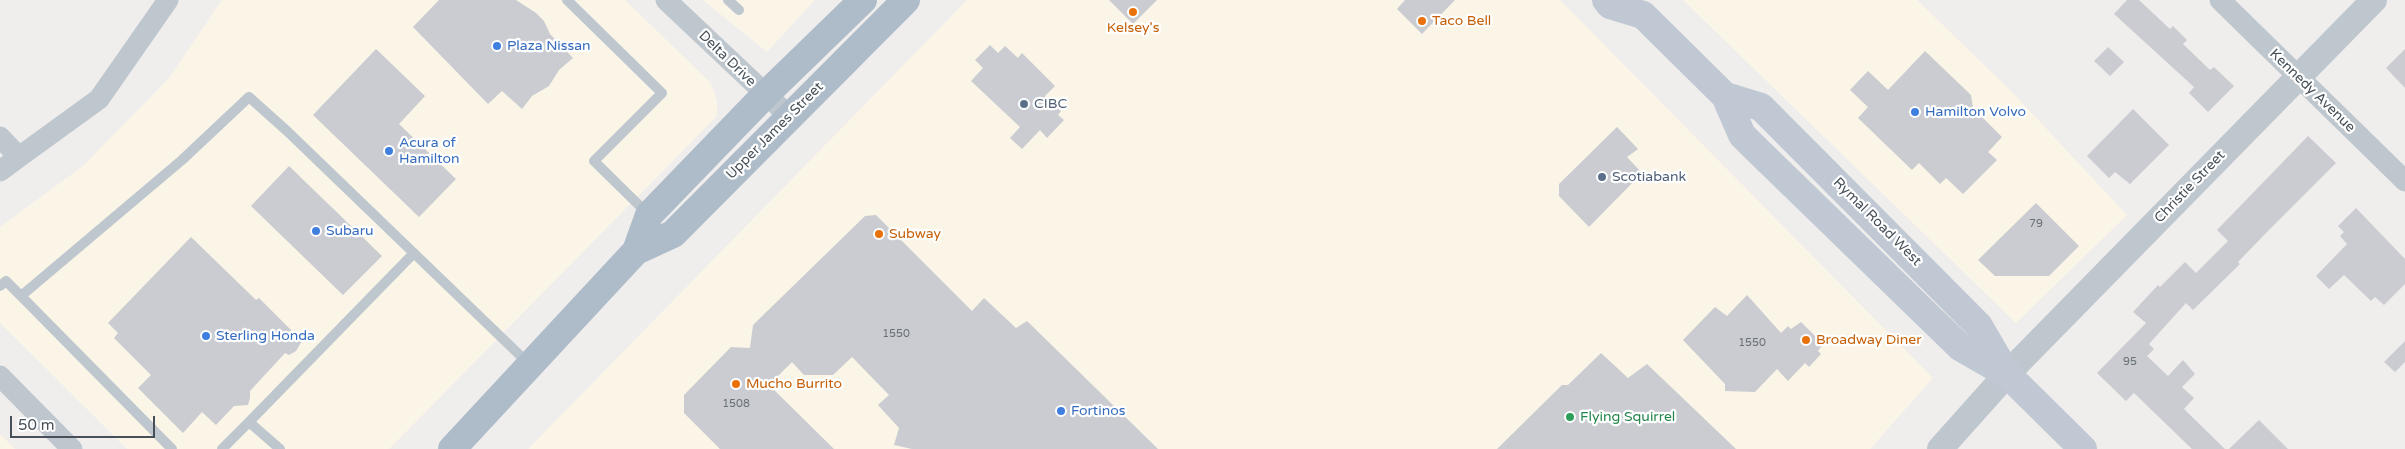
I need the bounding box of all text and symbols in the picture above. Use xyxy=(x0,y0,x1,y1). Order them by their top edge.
marker: Kelsey's xyxy=(1127,6,1139,18)
place label: Taco Bell xyxy=(1432,13,1491,29)
marker: Taco Bell xyxy=(1416,15,1428,27)
place label: Kelsey's xyxy=(1107,20,1159,36)
street label: Delta Drive xyxy=(695,28,759,90)
place label: Plaza Nissan xyxy=(507,38,591,54)
marker: Plaza Nissan xyxy=(491,40,503,52)
street label: Kennedy Avenue xyxy=(2266,46,2358,136)
street label: Upper James Street xyxy=(723,79,827,183)
place label: CIBC xyxy=(1034,96,1067,112)
marker: CIBC xyxy=(1018,98,1030,110)
place label: Hamilton Volvo xyxy=(1925,104,2026,120)
marker: Hamilton Volvo xyxy=(1909,106,1921,118)
place label: Acura of Hamilton xyxy=(399,135,460,168)
marker: Acura of Hamilton xyxy=(383,145,395,157)
street label: Christie Street xyxy=(2151,147,2229,227)
place label: Scotiabank xyxy=(1612,169,1686,185)
marker: Scotiabank xyxy=(1596,171,1608,183)
street label: Rymal Road West xyxy=(1829,174,1925,270)
house number: 79 xyxy=(2029,217,2043,231)
place label: Subaru xyxy=(326,223,374,239)
marker: Subaru xyxy=(310,225,322,237)
place label: Subway xyxy=(889,226,941,242)
marker: Subway xyxy=(873,228,885,240)
house number: 1550 xyxy=(882,327,910,341)
place label: Sterling Honda xyxy=(216,328,315,344)
marker: Sterling Honda xyxy=(200,330,212,342)
place label: Broadway Diner xyxy=(1816,332,1922,348)
marker: Broadway Diner xyxy=(1800,334,1812,346)
house number: 1550 xyxy=(1738,336,1766,350)
house number: 95 xyxy=(2123,355,2137,369)
place label: Mucho Burrito xyxy=(746,376,842,392)
marker: Mucho Burrito xyxy=(730,378,742,390)
house number: 1508 xyxy=(722,397,750,411)
place label: Fortinos xyxy=(1071,403,1125,419)
marker: Fortinos xyxy=(1055,405,1067,417)
scale bar xyxy=(12,406,158,438)
place label: Flying Squirrel xyxy=(1580,409,1675,425)
marker: Flying Squirrel xyxy=(1564,411,1576,423)
text: 50 m xyxy=(18,416,55,434)

